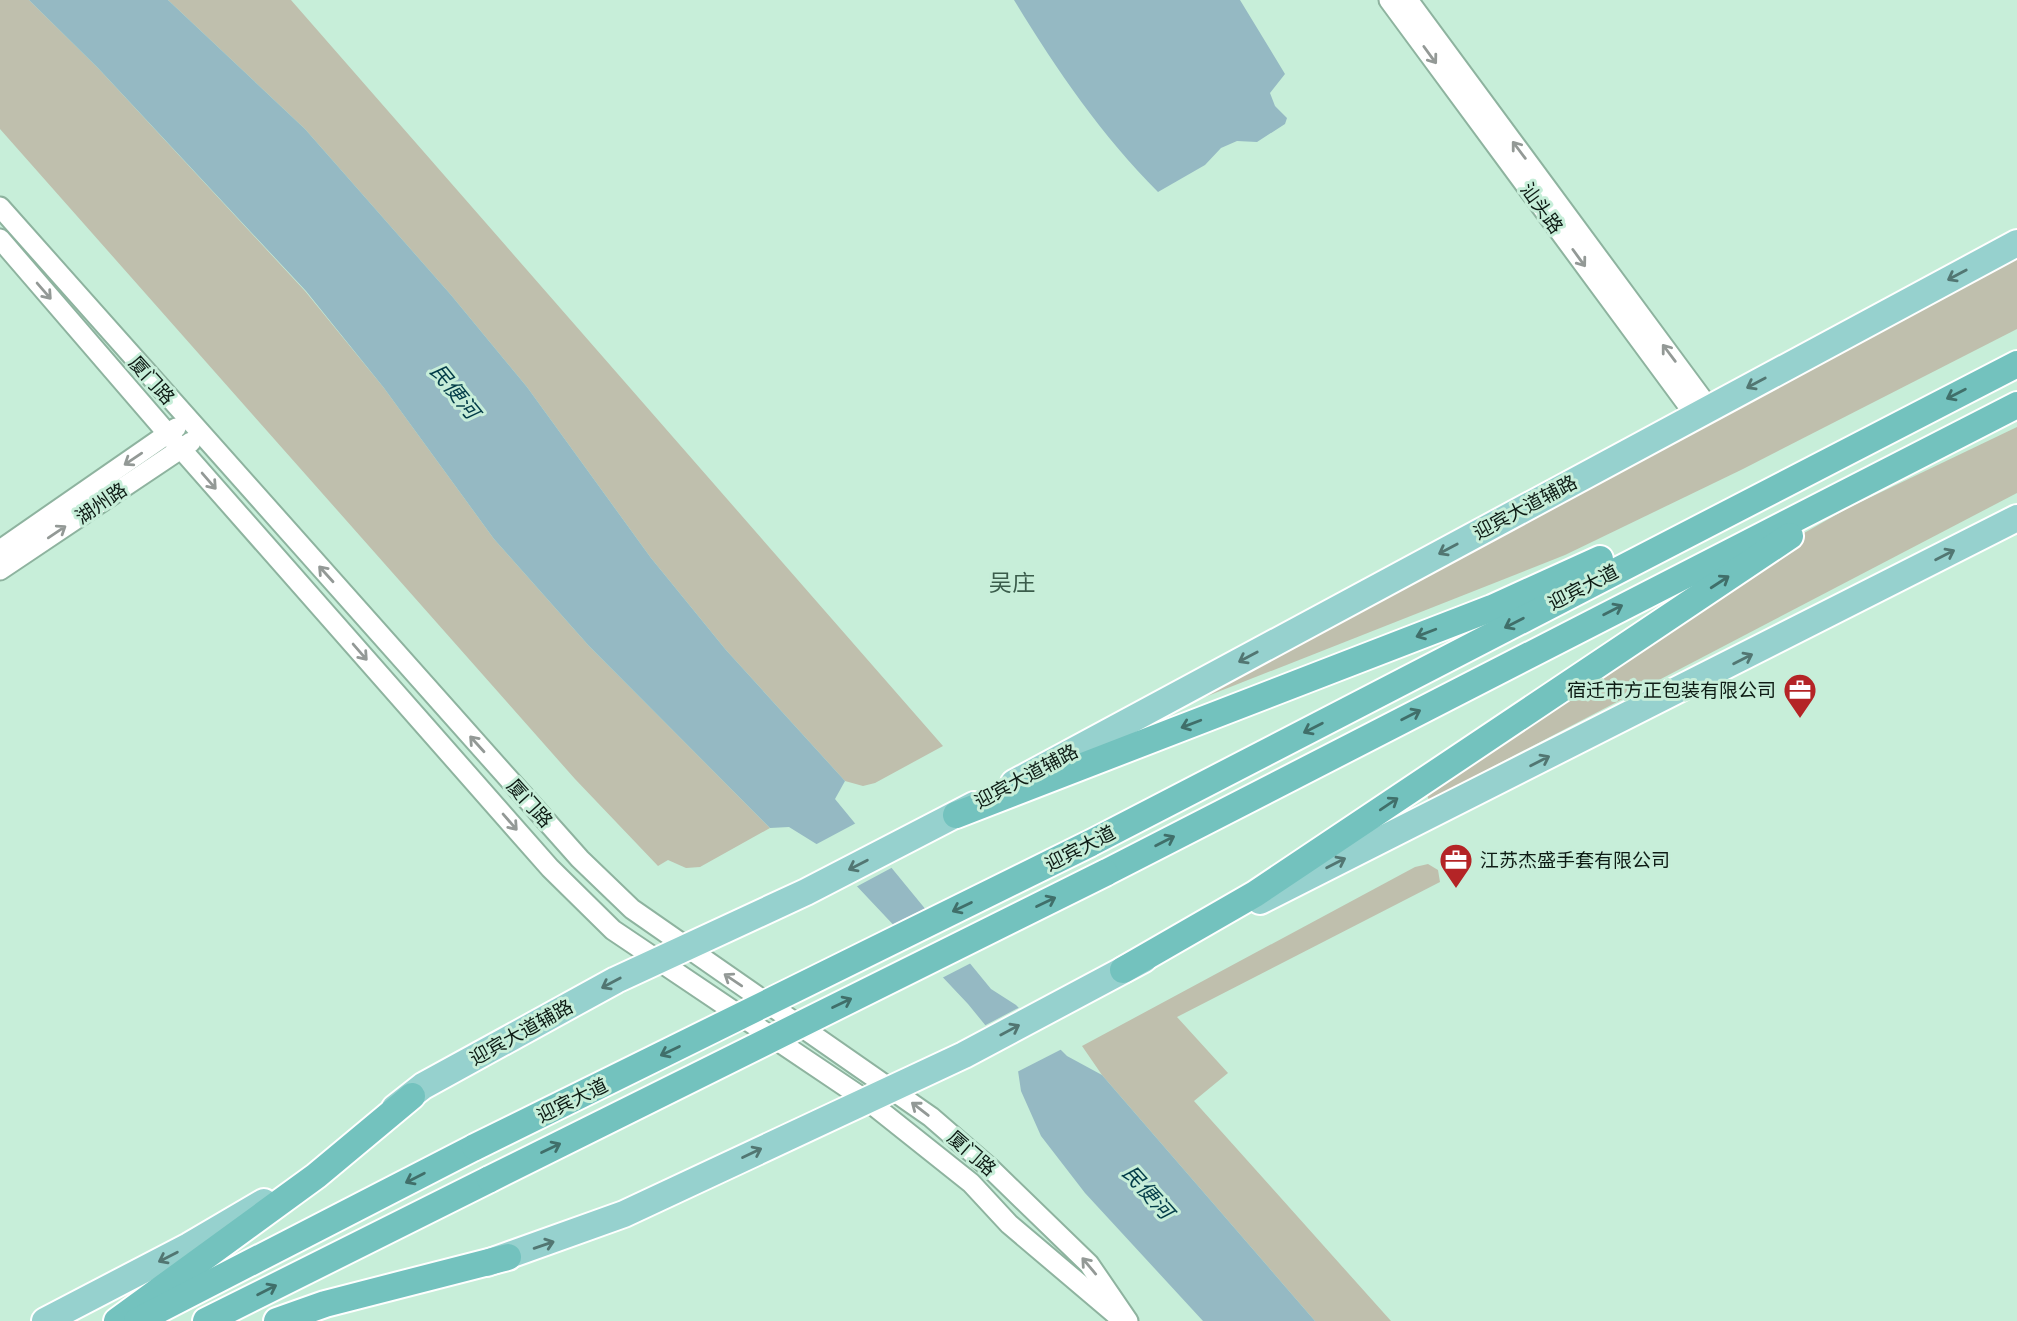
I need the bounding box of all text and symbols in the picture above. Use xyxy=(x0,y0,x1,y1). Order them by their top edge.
one-way arrow xyxy=(1422,45,1437,64)
one-way arrow xyxy=(1512,141,1526,160)
street label: 汕头路 xyxy=(1516,178,1568,238)
one-way arrow xyxy=(1572,248,1586,267)
one-way arrow xyxy=(1947,269,1968,283)
one-way arrow xyxy=(36,281,52,299)
one-way arrow xyxy=(1662,344,1676,363)
street label: 厦门路 xyxy=(124,351,180,409)
water label: 民便河 xyxy=(425,358,488,427)
one-way arrow xyxy=(1746,376,1767,390)
one-way arrow xyxy=(1946,388,1967,402)
one-way arrow xyxy=(124,452,143,467)
street label: 迎宾大道辅路 xyxy=(1469,470,1581,544)
one-way arrow xyxy=(201,472,217,490)
street label: 湖州路 xyxy=(71,477,131,529)
one-way arrow xyxy=(47,525,66,540)
one-way arrow xyxy=(1438,543,1459,556)
one-way arrow xyxy=(1934,548,1955,562)
street label: 迎宾大道 xyxy=(1544,559,1622,615)
one-way arrow xyxy=(317,566,334,583)
district label: 吴庄 xyxy=(989,568,1035,597)
one-way arrow xyxy=(1710,574,1729,589)
one-way arrow xyxy=(1603,603,1623,617)
one-way arrow xyxy=(1505,616,1525,630)
one-way arrow xyxy=(1416,628,1438,641)
one-way arrow xyxy=(352,643,368,661)
one-way arrow xyxy=(1238,651,1259,664)
one-way arrow xyxy=(1732,652,1753,666)
office icon: 宿迁市方正包装有限公司 xyxy=(1781,671,1819,720)
place label: 宿迁市方正包装有限公司 xyxy=(1567,678,1776,702)
one-way arrow xyxy=(1400,707,1421,721)
one-way arrow xyxy=(1181,719,1203,731)
one-way arrow xyxy=(1303,721,1324,735)
one-way arrow xyxy=(469,735,485,753)
street label: 迎宾大道辅路 xyxy=(970,739,1082,813)
one-way arrow xyxy=(1529,754,1550,768)
street label: 厦门路 xyxy=(502,774,558,832)
one-way arrow xyxy=(1378,797,1398,811)
one-way arrow xyxy=(502,813,518,831)
street label: 迎宾大道 xyxy=(1041,820,1119,876)
one-way arrow xyxy=(1155,834,1175,848)
office icon: 江苏杰盛手套有限公司 xyxy=(1437,841,1475,890)
place label: 江苏杰盛手套有限公司 xyxy=(1480,848,1670,872)
one-way arrow xyxy=(1325,856,1346,870)
one-way arrow xyxy=(848,859,869,873)
one-way arrow xyxy=(1035,894,1056,908)
one-way arrow xyxy=(952,900,973,914)
one-way arrow xyxy=(724,972,743,987)
one-way arrow xyxy=(601,976,621,990)
street label: 迎宾大道辅路 xyxy=(465,994,577,1070)
one-way arrow xyxy=(831,996,852,1010)
one-way arrow xyxy=(1000,1023,1020,1037)
one-way arrow xyxy=(660,1044,681,1058)
street label: 迎宾大道 xyxy=(533,1073,611,1127)
one-way arrow xyxy=(912,1101,930,1116)
street label: 厦门路 xyxy=(943,1125,1001,1181)
one-way arrow xyxy=(540,1141,561,1155)
one-way arrow xyxy=(741,1145,762,1159)
water label: 民便河 xyxy=(1117,1160,1182,1227)
one-way arrow xyxy=(405,1172,426,1186)
one-way arrow xyxy=(532,1238,554,1250)
one-way arrow xyxy=(158,1251,179,1264)
one-way arrow xyxy=(1081,1257,1097,1275)
one-way arrow xyxy=(256,1283,277,1297)

